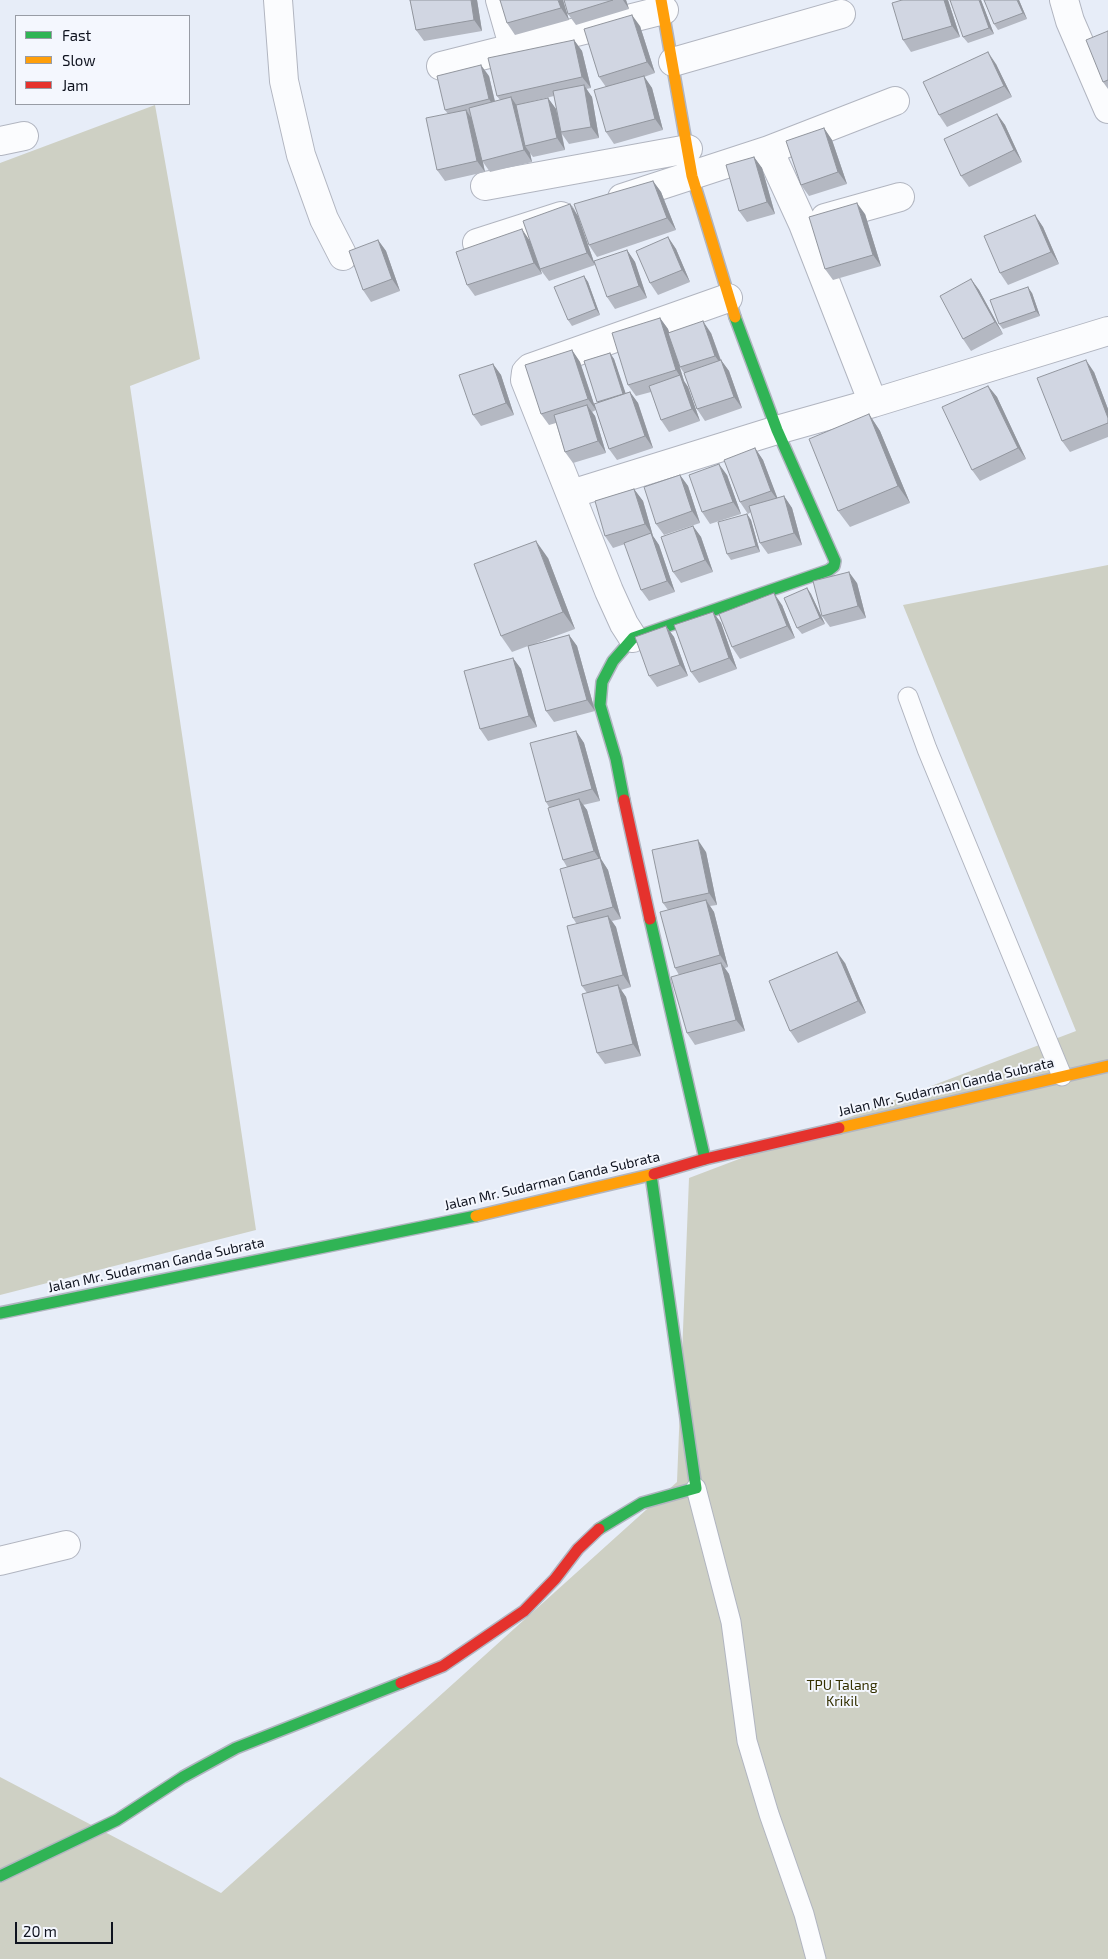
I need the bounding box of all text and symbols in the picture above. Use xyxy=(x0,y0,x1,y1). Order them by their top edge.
legend xyxy=(15,15,190,105)
text: Fast xyxy=(62,26,91,44)
text: Slow xyxy=(62,51,96,69)
text: Jam xyxy=(62,76,88,94)
street label: Jalan Mr. Sudarman Ganda Subrata xyxy=(836,1054,1056,1120)
street label: Jalan Mr. Sudarman Ganda Subrata xyxy=(442,1148,662,1214)
street label: Jalan Mr. Sudarman Ganda Subrata xyxy=(46,1234,266,1296)
park label: TPU Talang Krikil xyxy=(806,1677,878,1710)
scale bar xyxy=(18,1912,115,1944)
text: 20 m xyxy=(23,1922,57,1940)

